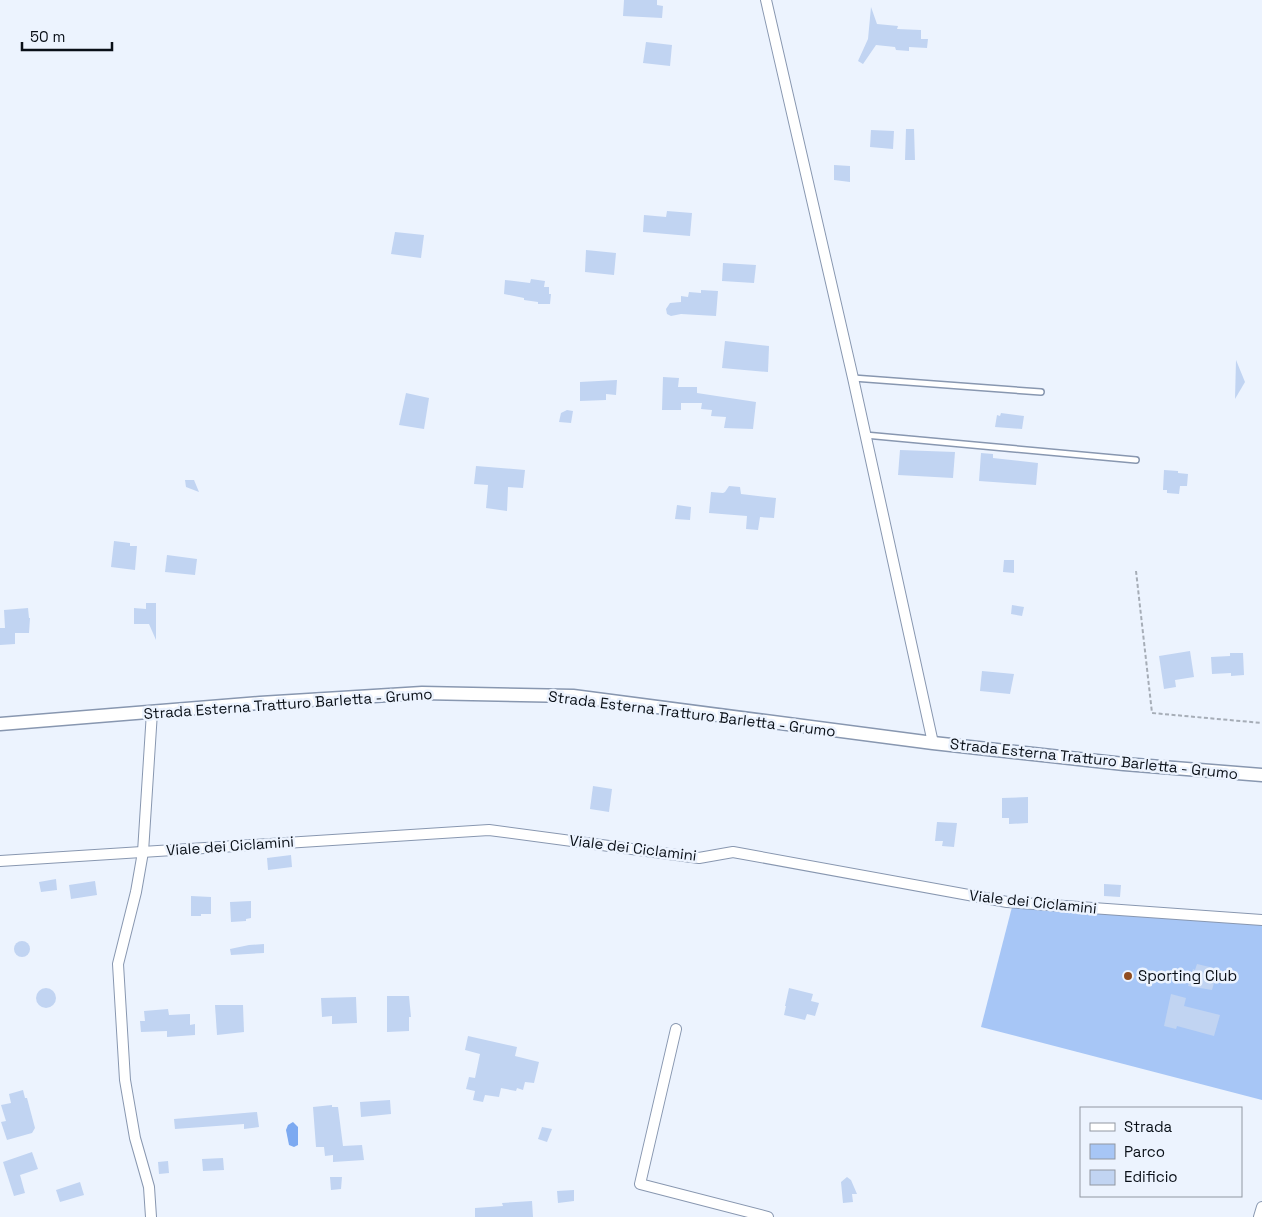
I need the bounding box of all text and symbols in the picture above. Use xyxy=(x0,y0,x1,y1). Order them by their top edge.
scale bar xyxy=(22,20,112,52)
text: 50 m xyxy=(30,27,65,46)
street label: Strada Esterna Tratturo Barletta - Grumo xyxy=(143,684,433,723)
street label: Strada Esterna Tratturo Barletta - Grumo xyxy=(547,686,837,741)
street label: Strada Esterna Tratturo Barletta - Grumo xyxy=(949,734,1239,783)
street label: Viale dei Ciclamini xyxy=(568,830,698,865)
street label: Viale dei Ciclamini xyxy=(165,832,295,859)
street label: Viale dei Ciclamini xyxy=(968,885,1098,918)
place label: Sporting Club xyxy=(1138,966,1237,985)
marker: Sporting Club xyxy=(1122,970,1134,982)
legend xyxy=(1080,1107,1242,1197)
text: Strada xyxy=(1124,1117,1173,1136)
text: Parco xyxy=(1124,1142,1165,1161)
text: Edificio xyxy=(1124,1167,1178,1186)

